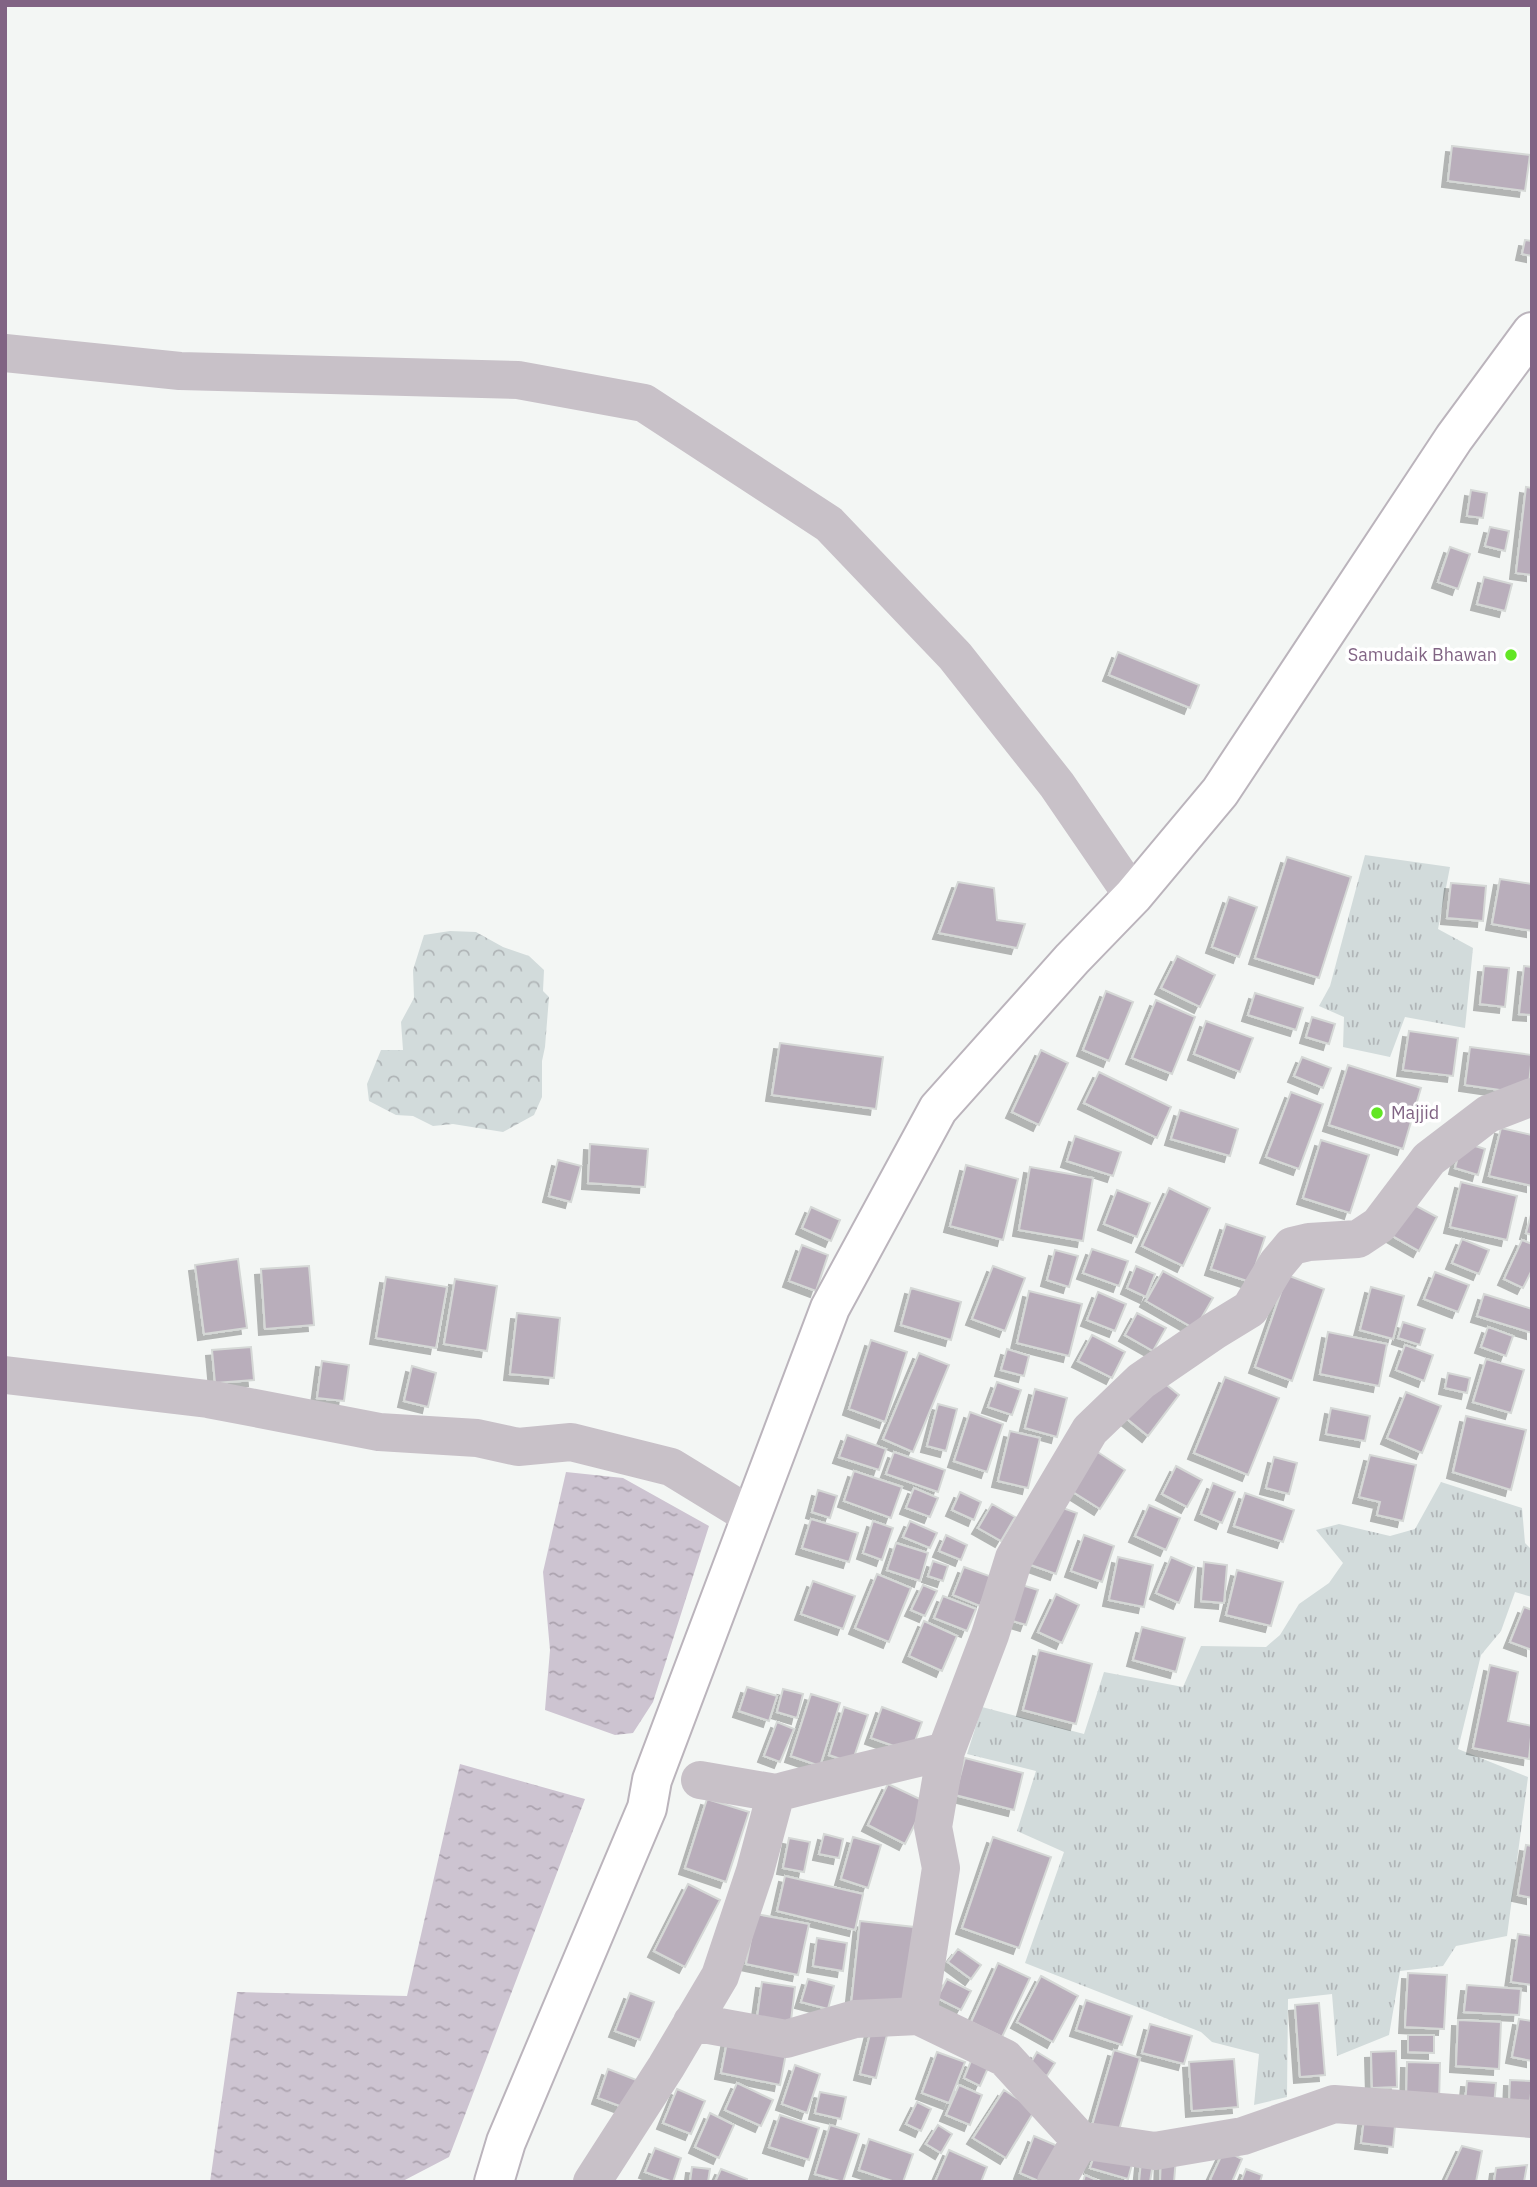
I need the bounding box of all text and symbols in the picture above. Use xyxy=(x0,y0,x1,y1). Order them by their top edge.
place label: Samudaik Bhawan xyxy=(1348,643,1497,666)
marker: Samudaik Bhawan xyxy=(1503,647,1519,663)
place label: Majjid xyxy=(1391,1101,1439,1124)
marker: Majjid xyxy=(1369,1105,1385,1121)

